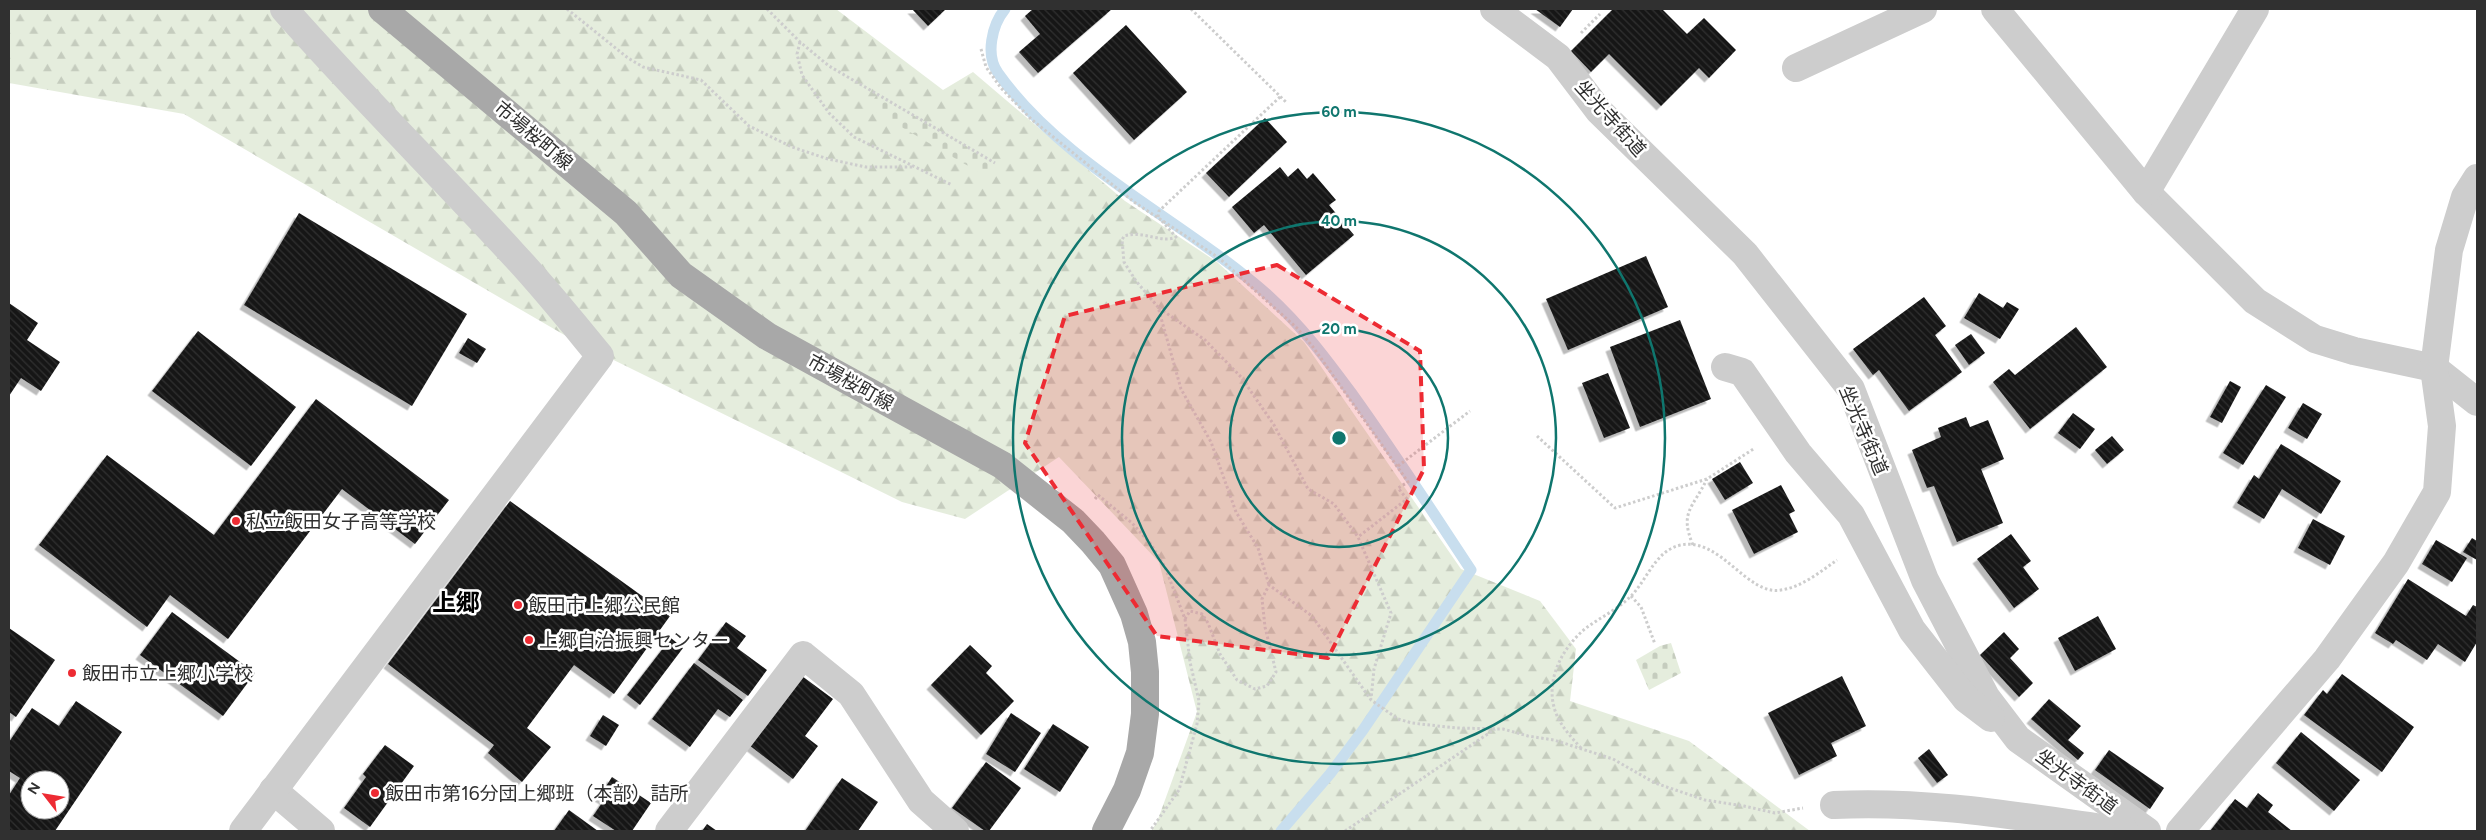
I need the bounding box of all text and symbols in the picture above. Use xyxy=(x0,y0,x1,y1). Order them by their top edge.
street label: 坐光寺街道 xyxy=(1570,75,1651,161)
street label: 市場桜町線 xyxy=(490,96,577,175)
text: 60 m xyxy=(1321,103,1357,121)
text: 40 m xyxy=(1321,212,1357,230)
text: 20 m xyxy=(1321,320,1357,338)
street label: 市場桜町線 xyxy=(804,349,898,416)
street label: 坐光寺街道 xyxy=(1834,382,1893,478)
centre of rings xyxy=(1330,429,1348,447)
place label: 私立飯田女子高等学校 xyxy=(246,510,436,533)
marker: 私立飯田女子高等学校 xyxy=(230,515,242,527)
district label: 上郷 xyxy=(432,588,480,617)
place label: 飯田市上郷公民館 xyxy=(528,594,680,617)
marker: 飯田市上郷公民館 xyxy=(512,599,524,611)
place label: 上郷自治振興センター xyxy=(539,629,729,652)
marker: 上郷自治振興センター xyxy=(523,634,535,646)
place label: 飯田市立上郷小学校 xyxy=(82,662,253,685)
marker: 飯田市立上郷小学校 xyxy=(66,667,78,679)
street label: 坐光寺街道 xyxy=(2032,744,2122,819)
north arrow xyxy=(20,770,70,820)
text: N xyxy=(24,780,44,798)
place label: 飯田市第16分団上郷班（本部）詰所 xyxy=(385,782,689,805)
marker: 飯田市第16分団上郷班（本部）詰所 xyxy=(369,787,381,799)

